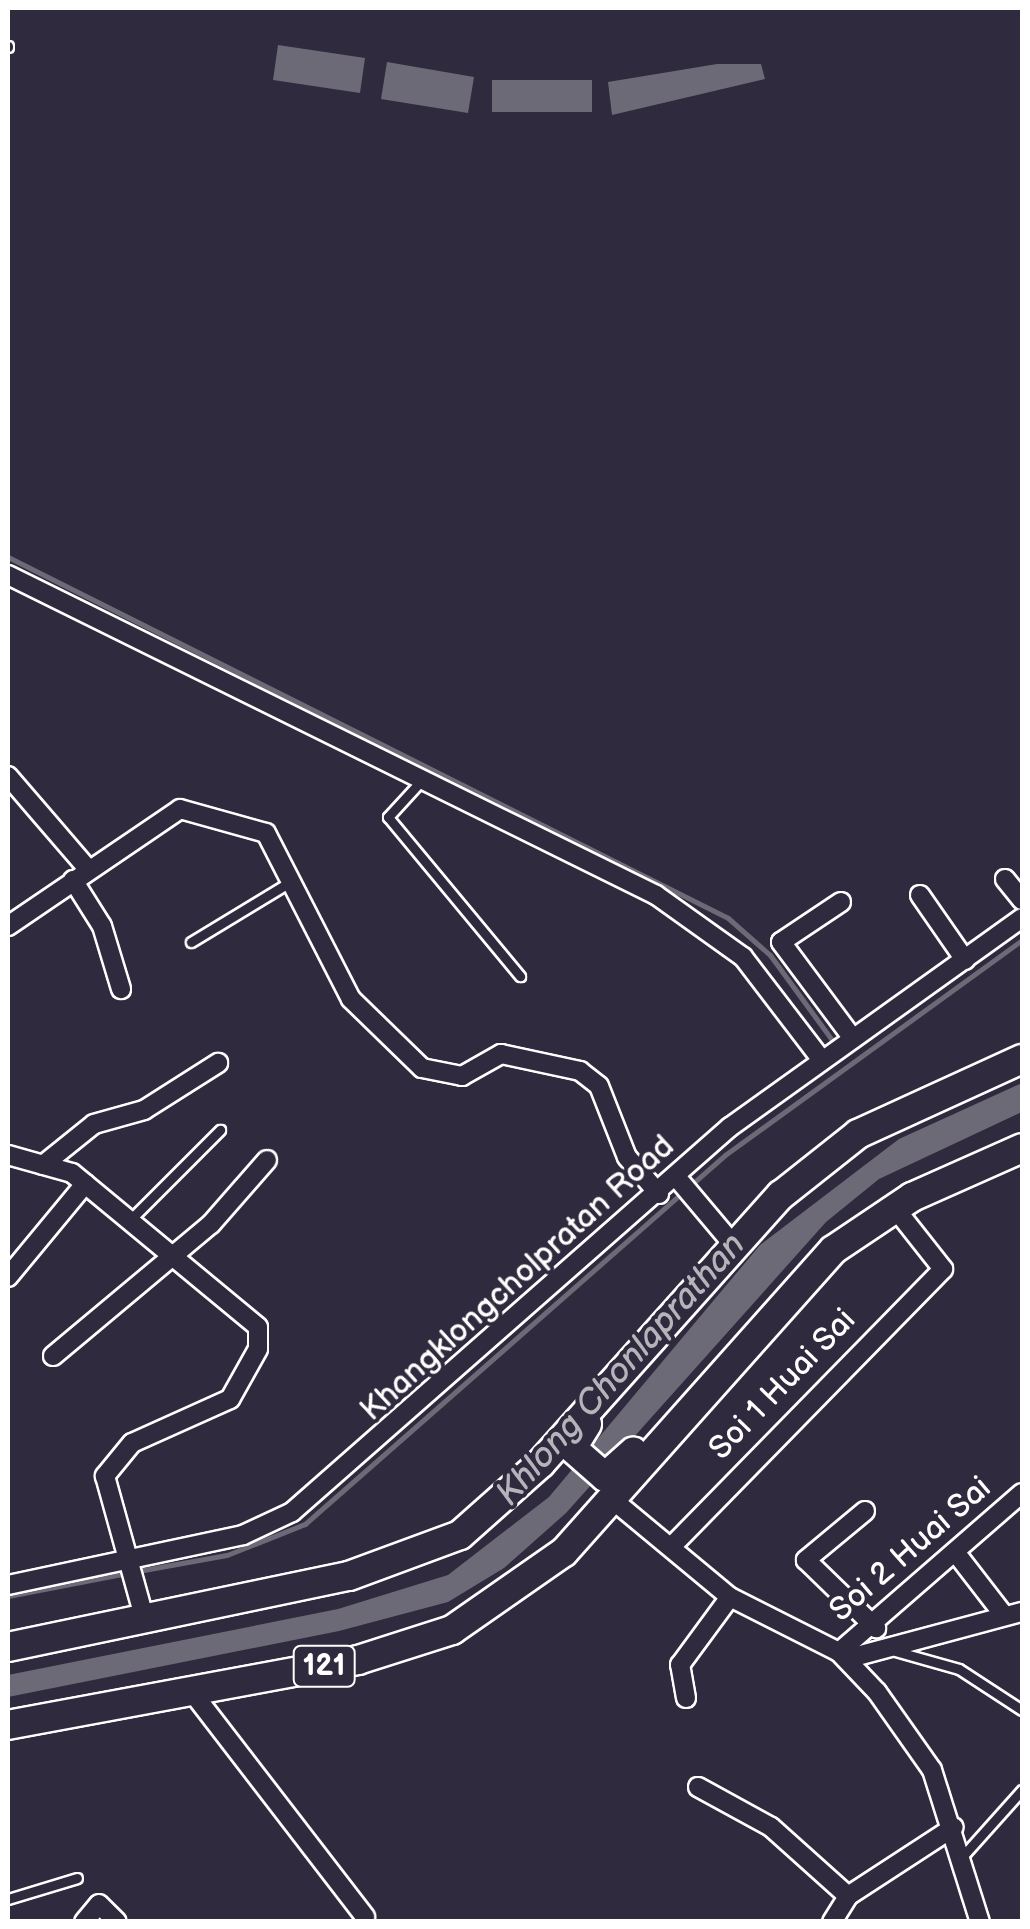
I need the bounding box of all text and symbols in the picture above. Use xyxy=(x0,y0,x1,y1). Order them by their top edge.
street label: Khangklongcholpratan Road xyxy=(353,1128,683,1430)
water label: Khlong Chonlaprathan xyxy=(487,1225,755,1515)
street label: Soi 1 Huai Sai xyxy=(701,1301,865,1469)
street label: Soi 2 Huai Sai xyxy=(822,1469,1000,1631)
road number: 121 xyxy=(292,1641,356,1691)

